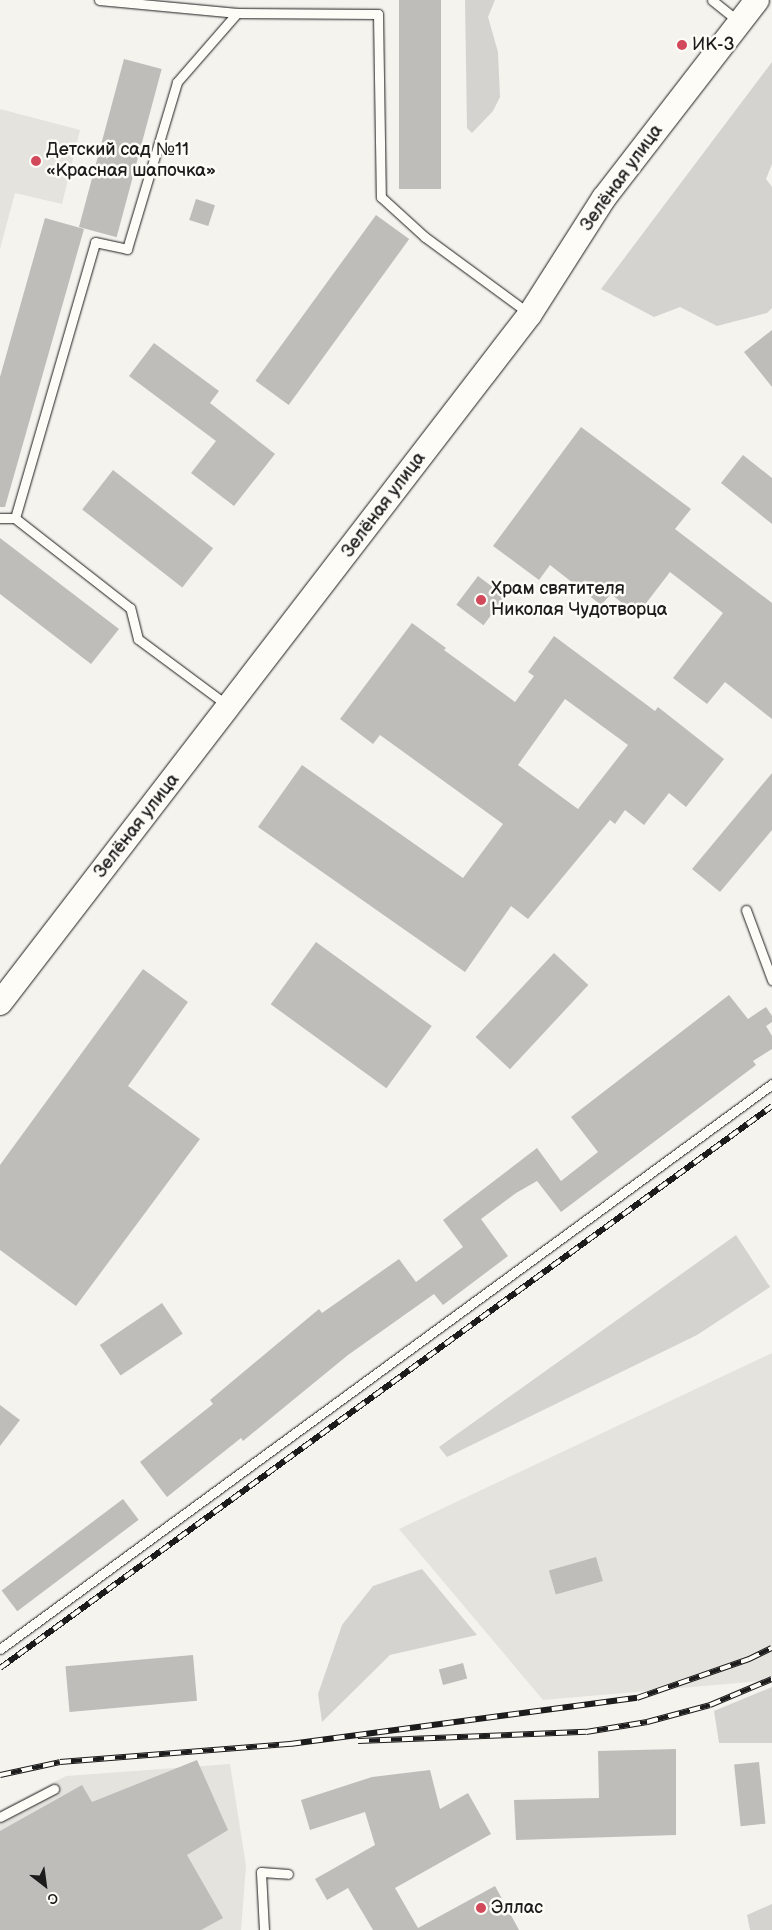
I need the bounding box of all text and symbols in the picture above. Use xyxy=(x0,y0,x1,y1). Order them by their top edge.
place label: ИК-3 xyxy=(692,34,735,56)
marker: ИК-3 xyxy=(676,39,688,51)
street label: Зелёная улица xyxy=(576,121,668,235)
place label: Детский сад №11 «Красная шапочка» xyxy=(46,140,216,182)
marker: Детский сад №11 «Красная шапочка» xyxy=(30,155,42,167)
street label: Зелёная улица xyxy=(337,448,431,562)
place label: Храм святителя Николая Чудотворца xyxy=(491,579,667,622)
marker: Храм святителя Николая Чудотворца xyxy=(475,594,487,606)
street label: Зелёная улица xyxy=(90,770,184,882)
north arrow xyxy=(20,1860,70,1910)
text: С xyxy=(44,1889,61,1908)
place label: Эллас xyxy=(491,1897,543,1919)
marker: Эллас xyxy=(475,1902,487,1914)

